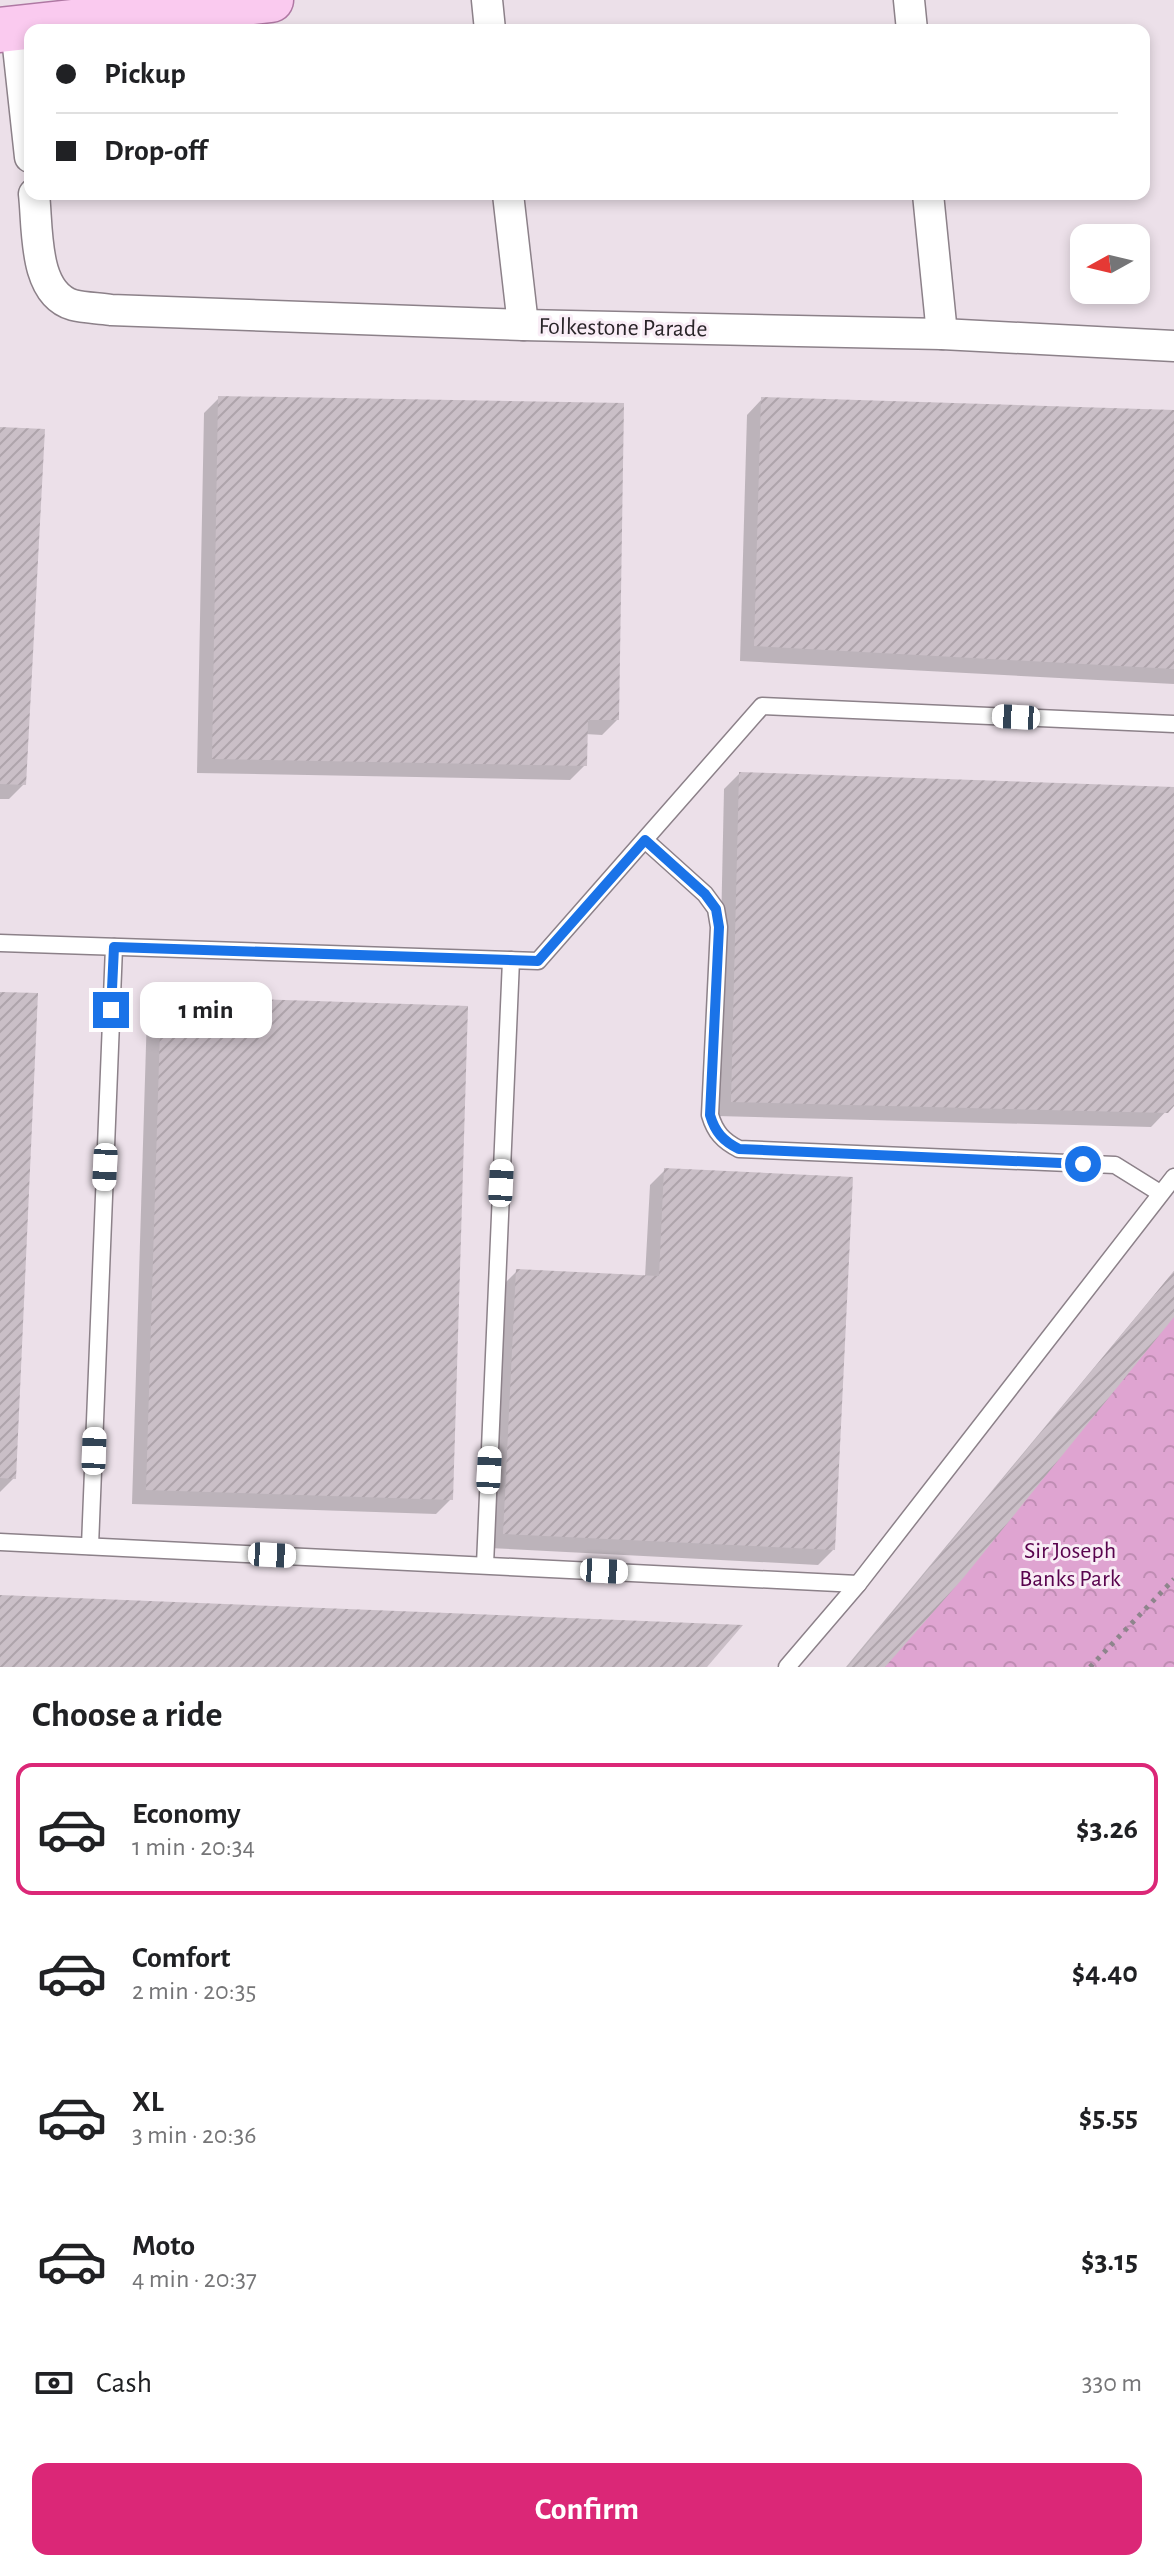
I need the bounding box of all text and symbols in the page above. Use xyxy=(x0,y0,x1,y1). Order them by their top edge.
text: Pickup xyxy=(104,59,186,89)
text: Drop-off xyxy=(104,136,207,166)
north arrow xyxy=(1070,224,1150,304)
map controls xyxy=(1070,224,1150,304)
street label: Folkestone Parade xyxy=(538,315,708,341)
car xyxy=(991,704,1041,730)
callout: 1 min xyxy=(139,982,271,1038)
route end xyxy=(93,992,129,1028)
text: 1 min xyxy=(179,997,233,1023)
car xyxy=(92,1142,118,1192)
route start xyxy=(1065,1146,1101,1182)
car xyxy=(488,1158,514,1208)
car xyxy=(81,1427,107,1475)
car xyxy=(476,1445,502,1495)
park label: Sir Joseph Banks Park xyxy=(1019,1539,1121,1591)
car xyxy=(247,1542,297,1568)
car xyxy=(579,1558,629,1584)
text: Choose a ride xyxy=(32,1697,222,1733)
icon: car xyxy=(36,1793,108,1865)
text: Economy xyxy=(132,1799,241,1829)
text: $3.26 xyxy=(1076,1814,1138,1844)
text: 1 min · 20:34 xyxy=(132,1834,255,1860)
icon: car xyxy=(36,1937,108,2009)
text: Comfort xyxy=(132,1943,231,1973)
text: $4.40 xyxy=(1072,1958,1138,1988)
text: 2 min · 20:35 xyxy=(132,1978,256,2004)
icon: car xyxy=(36,2081,108,2153)
text: XL xyxy=(132,2087,164,2117)
text: $5.55 xyxy=(1079,2102,1138,2132)
text: 3 min · 20:36 xyxy=(132,2122,257,2148)
icon: car xyxy=(36,2225,108,2297)
text: Moto xyxy=(132,2231,195,2261)
text: $3.15 xyxy=(1081,2246,1138,2276)
text: 4 min · 20:37 xyxy=(132,2266,257,2292)
icon: cash xyxy=(32,2361,76,2405)
text: Cash xyxy=(96,2368,152,2398)
text: 330 m xyxy=(1082,2370,1142,2396)
button: Confirm xyxy=(32,2463,1142,2555)

